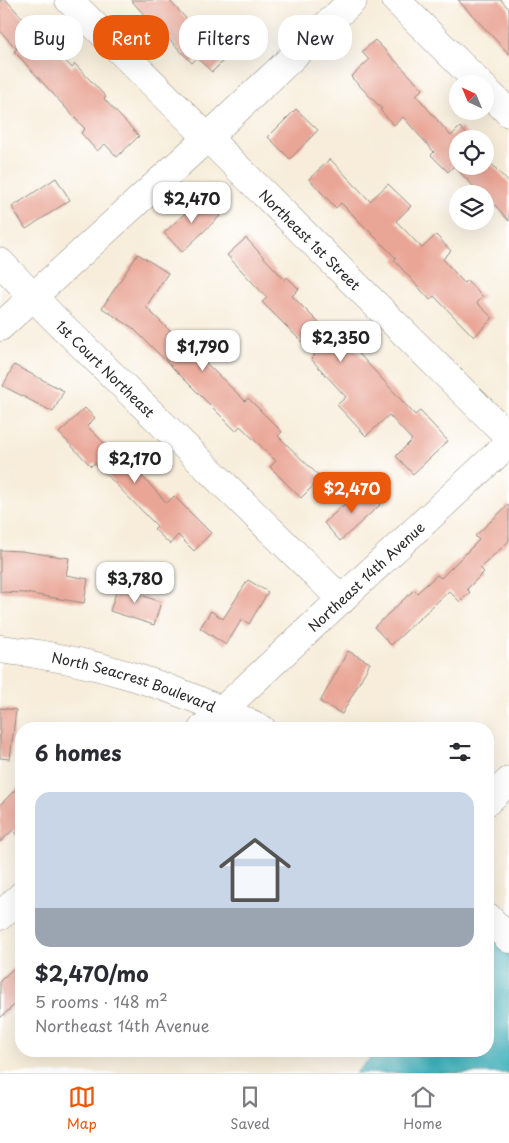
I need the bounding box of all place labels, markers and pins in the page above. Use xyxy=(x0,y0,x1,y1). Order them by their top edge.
pin: $2,470 xyxy=(151,182,233,224)
pin: $2,350 xyxy=(300,320,382,363)
pin: $1,790 xyxy=(162,330,244,372)
pin: $2,170 xyxy=(94,442,176,484)
pin: $2,470 xyxy=(311,472,393,514)
pin: $3,780 xyxy=(94,562,176,604)

